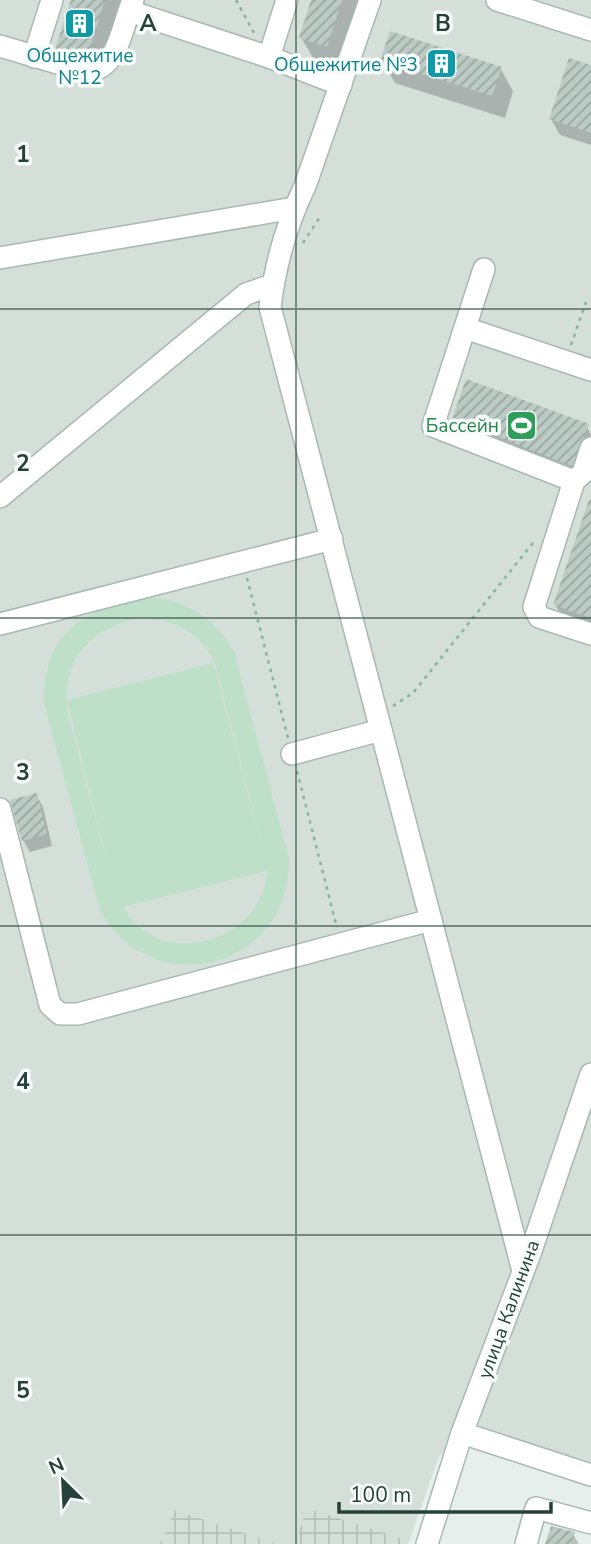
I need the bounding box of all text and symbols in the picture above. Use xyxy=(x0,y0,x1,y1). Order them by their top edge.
building icon: Общежитие №12 xyxy=(63,7,97,41)
text: A xyxy=(139,8,157,39)
text: B xyxy=(435,8,451,39)
place label: Общежитие №12 xyxy=(26,43,134,91)
building icon: Общежитие №3 xyxy=(424,47,458,81)
place label: Общежитие №3 xyxy=(274,52,418,78)
text: 1 xyxy=(16,139,30,170)
sports icon: Бассейн xyxy=(505,408,539,442)
place label: Бассейн xyxy=(426,413,499,439)
text: 2 xyxy=(16,448,30,479)
text: 3 xyxy=(16,757,30,788)
text: 4 xyxy=(16,1066,30,1097)
street label: улица Калинина xyxy=(472,1236,546,1382)
text: 5 xyxy=(16,1375,30,1406)
north arrow xyxy=(28,1446,98,1516)
text: N xyxy=(45,1452,68,1481)
scale bar xyxy=(339,1470,551,1514)
text: 100 m xyxy=(350,1481,411,1509)

